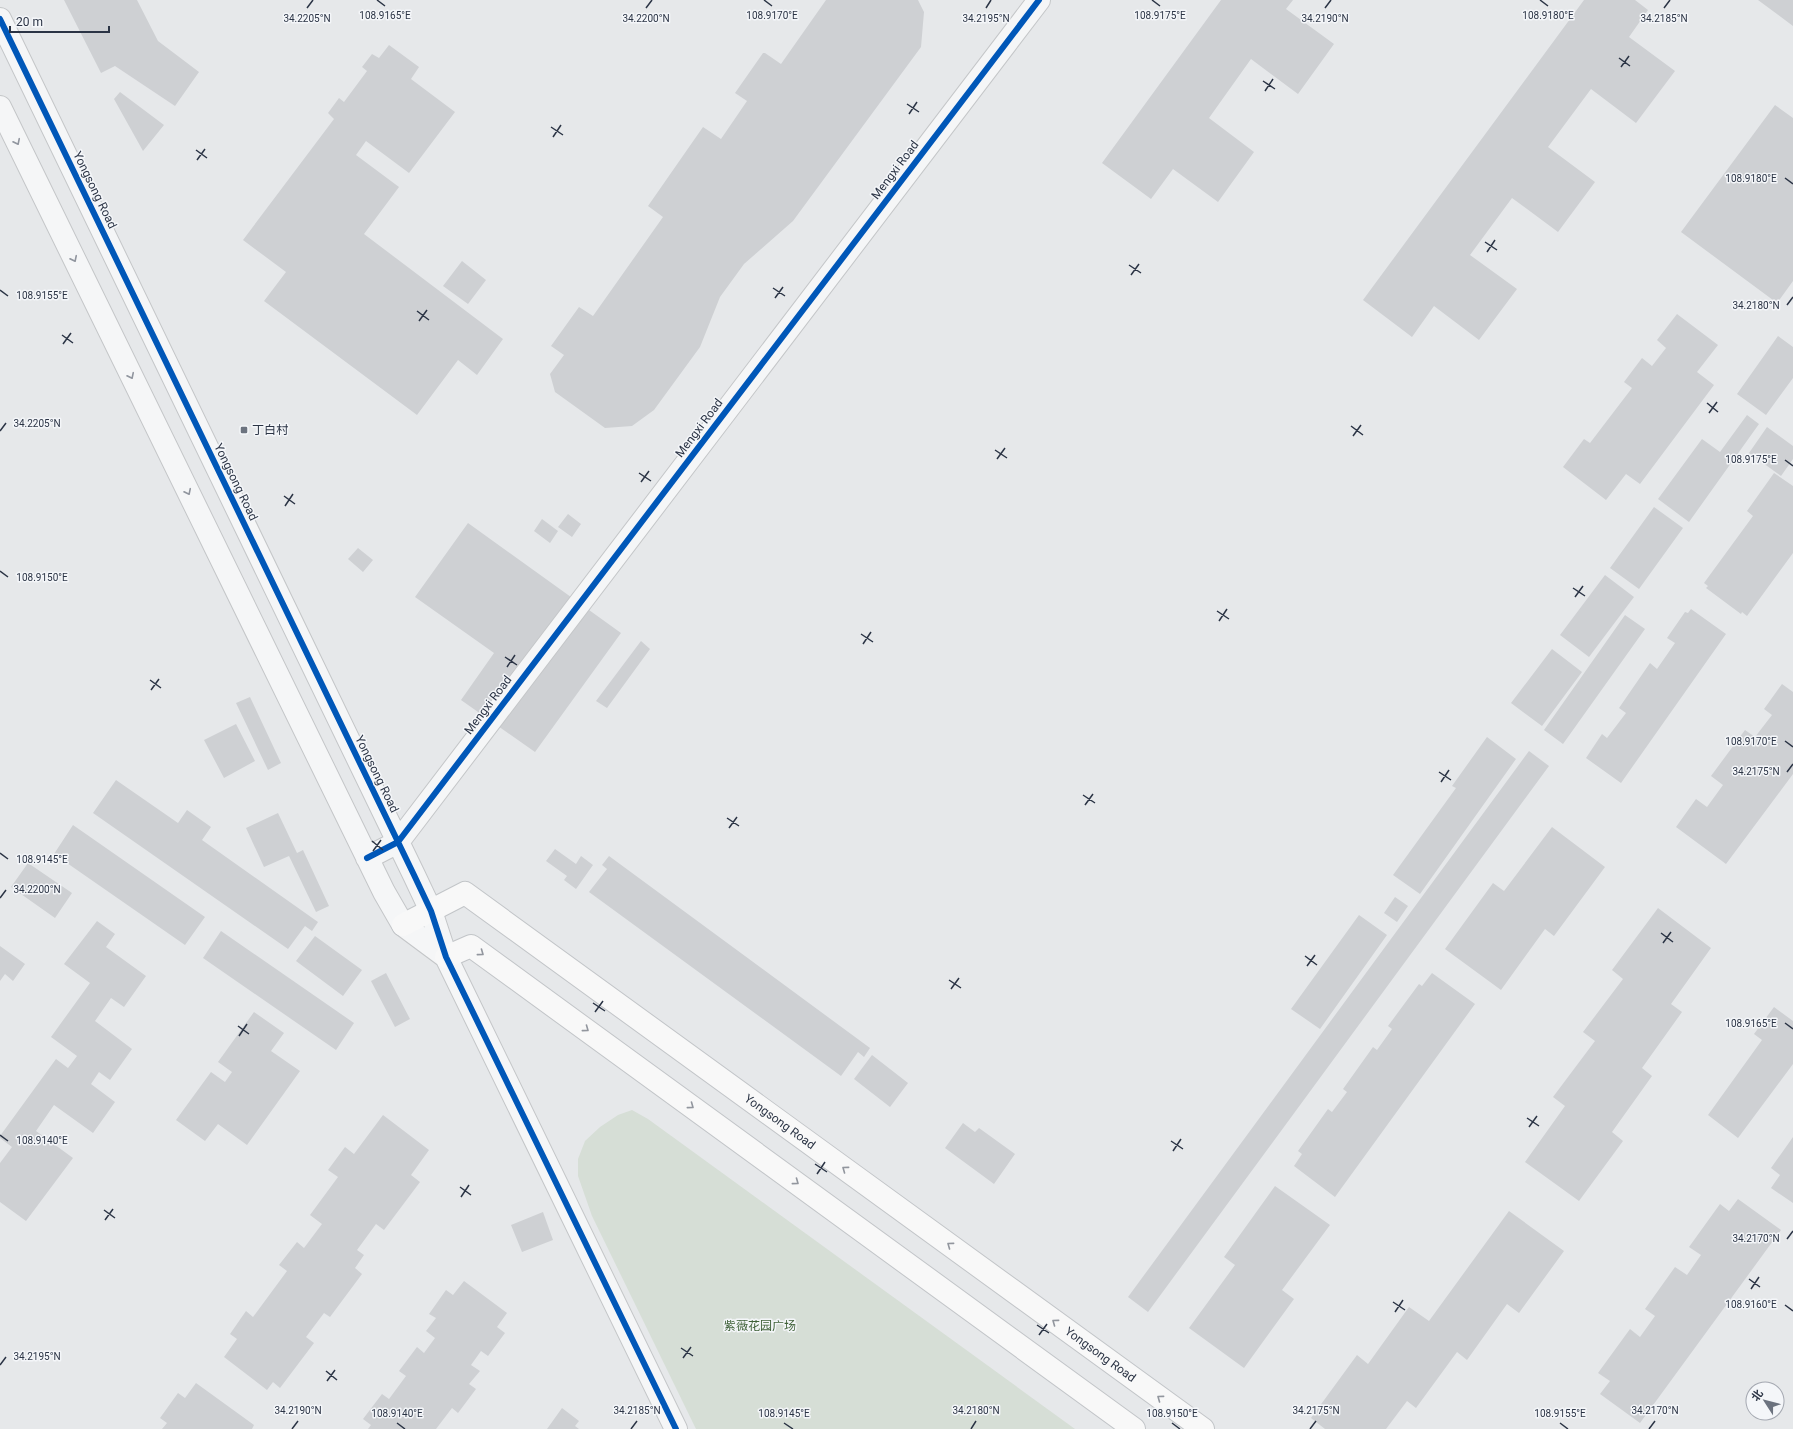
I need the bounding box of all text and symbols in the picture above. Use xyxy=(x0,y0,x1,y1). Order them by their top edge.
scale bar xyxy=(10,8,109,34)
text: 108.9165°E xyxy=(359,10,411,21)
text: 108.9170°E xyxy=(746,10,798,21)
text: 108.9175°E xyxy=(1134,10,1186,21)
text: 108.9180°E xyxy=(1522,10,1574,21)
text: 34.2205°N xyxy=(283,13,331,24)
text: 34.2200°N xyxy=(622,13,670,24)
text: 34.2195°N xyxy=(962,13,1010,24)
text: 34.2190°N xyxy=(1301,13,1349,24)
text: 34.2185°N xyxy=(1640,13,1688,24)
text: 20 m xyxy=(16,15,43,29)
one-way arrow xyxy=(12,138,20,145)
street label: Mengxi Road xyxy=(868,138,922,202)
street label: Yongsong Road xyxy=(70,149,120,231)
text: 108.9180°E xyxy=(1725,173,1777,184)
one-way arrow xyxy=(69,254,77,262)
text: 108.9155°E xyxy=(16,290,68,301)
text: 34.2180°N xyxy=(1732,300,1780,311)
one-way arrow xyxy=(126,371,134,379)
street label: Mengxi Road xyxy=(672,396,726,460)
text: 34.2205°N xyxy=(13,418,61,429)
place label: 丁白村 xyxy=(252,423,289,437)
marker: 丁白村 xyxy=(239,425,249,435)
street label: Yongsong Road xyxy=(211,441,261,523)
text: 108.9175°E xyxy=(1725,454,1777,465)
one-way arrow xyxy=(184,488,191,496)
text: 108.9150°E xyxy=(16,572,68,583)
street label: Mengxi Road xyxy=(461,673,515,737)
street label: Yongsong Road xyxy=(352,733,402,815)
text: 108.9170°E xyxy=(1725,736,1777,747)
text: 34.2175°N xyxy=(1732,766,1780,777)
text: 108.9145°E xyxy=(16,854,68,865)
text: 34.2200°N xyxy=(13,884,61,895)
one-way arrow xyxy=(476,948,483,955)
text: 108.9165°E xyxy=(1725,1018,1777,1029)
one-way arrow xyxy=(581,1024,588,1031)
street label: Yongsong Road xyxy=(742,1091,818,1152)
one-way arrow xyxy=(687,1101,694,1108)
text: 108.9140°E xyxy=(16,1135,68,1146)
one-way arrow xyxy=(842,1167,849,1174)
one-way arrow xyxy=(792,1177,799,1185)
text: 34.2170°N xyxy=(1732,1233,1780,1244)
one-way arrow xyxy=(947,1242,954,1250)
text: 108.9160°E xyxy=(1725,1299,1777,1310)
park label: 紫薇花园广场 xyxy=(724,1319,796,1333)
one-way arrow xyxy=(1053,1319,1060,1326)
street label: Yongsong Road xyxy=(1062,1324,1138,1385)
text: 34.2195°N xyxy=(13,1351,61,1362)
north arrow xyxy=(1745,1381,1785,1421)
text: 北 xyxy=(1749,1387,1766,1404)
one-way arrow xyxy=(1158,1396,1165,1403)
text: 34.2190°N xyxy=(274,1405,322,1416)
text: 34.2185°N xyxy=(613,1405,661,1416)
text: 34.2180°N xyxy=(952,1405,1000,1416)
text: 34.2175°N xyxy=(1292,1405,1340,1416)
text: 34.2170°N xyxy=(1631,1405,1679,1416)
text: 108.9140°E xyxy=(371,1408,423,1419)
text: 108.9145°E xyxy=(758,1408,810,1419)
text: 108.9150°E xyxy=(1146,1408,1198,1419)
text: 108.9155°E xyxy=(1534,1408,1586,1419)

